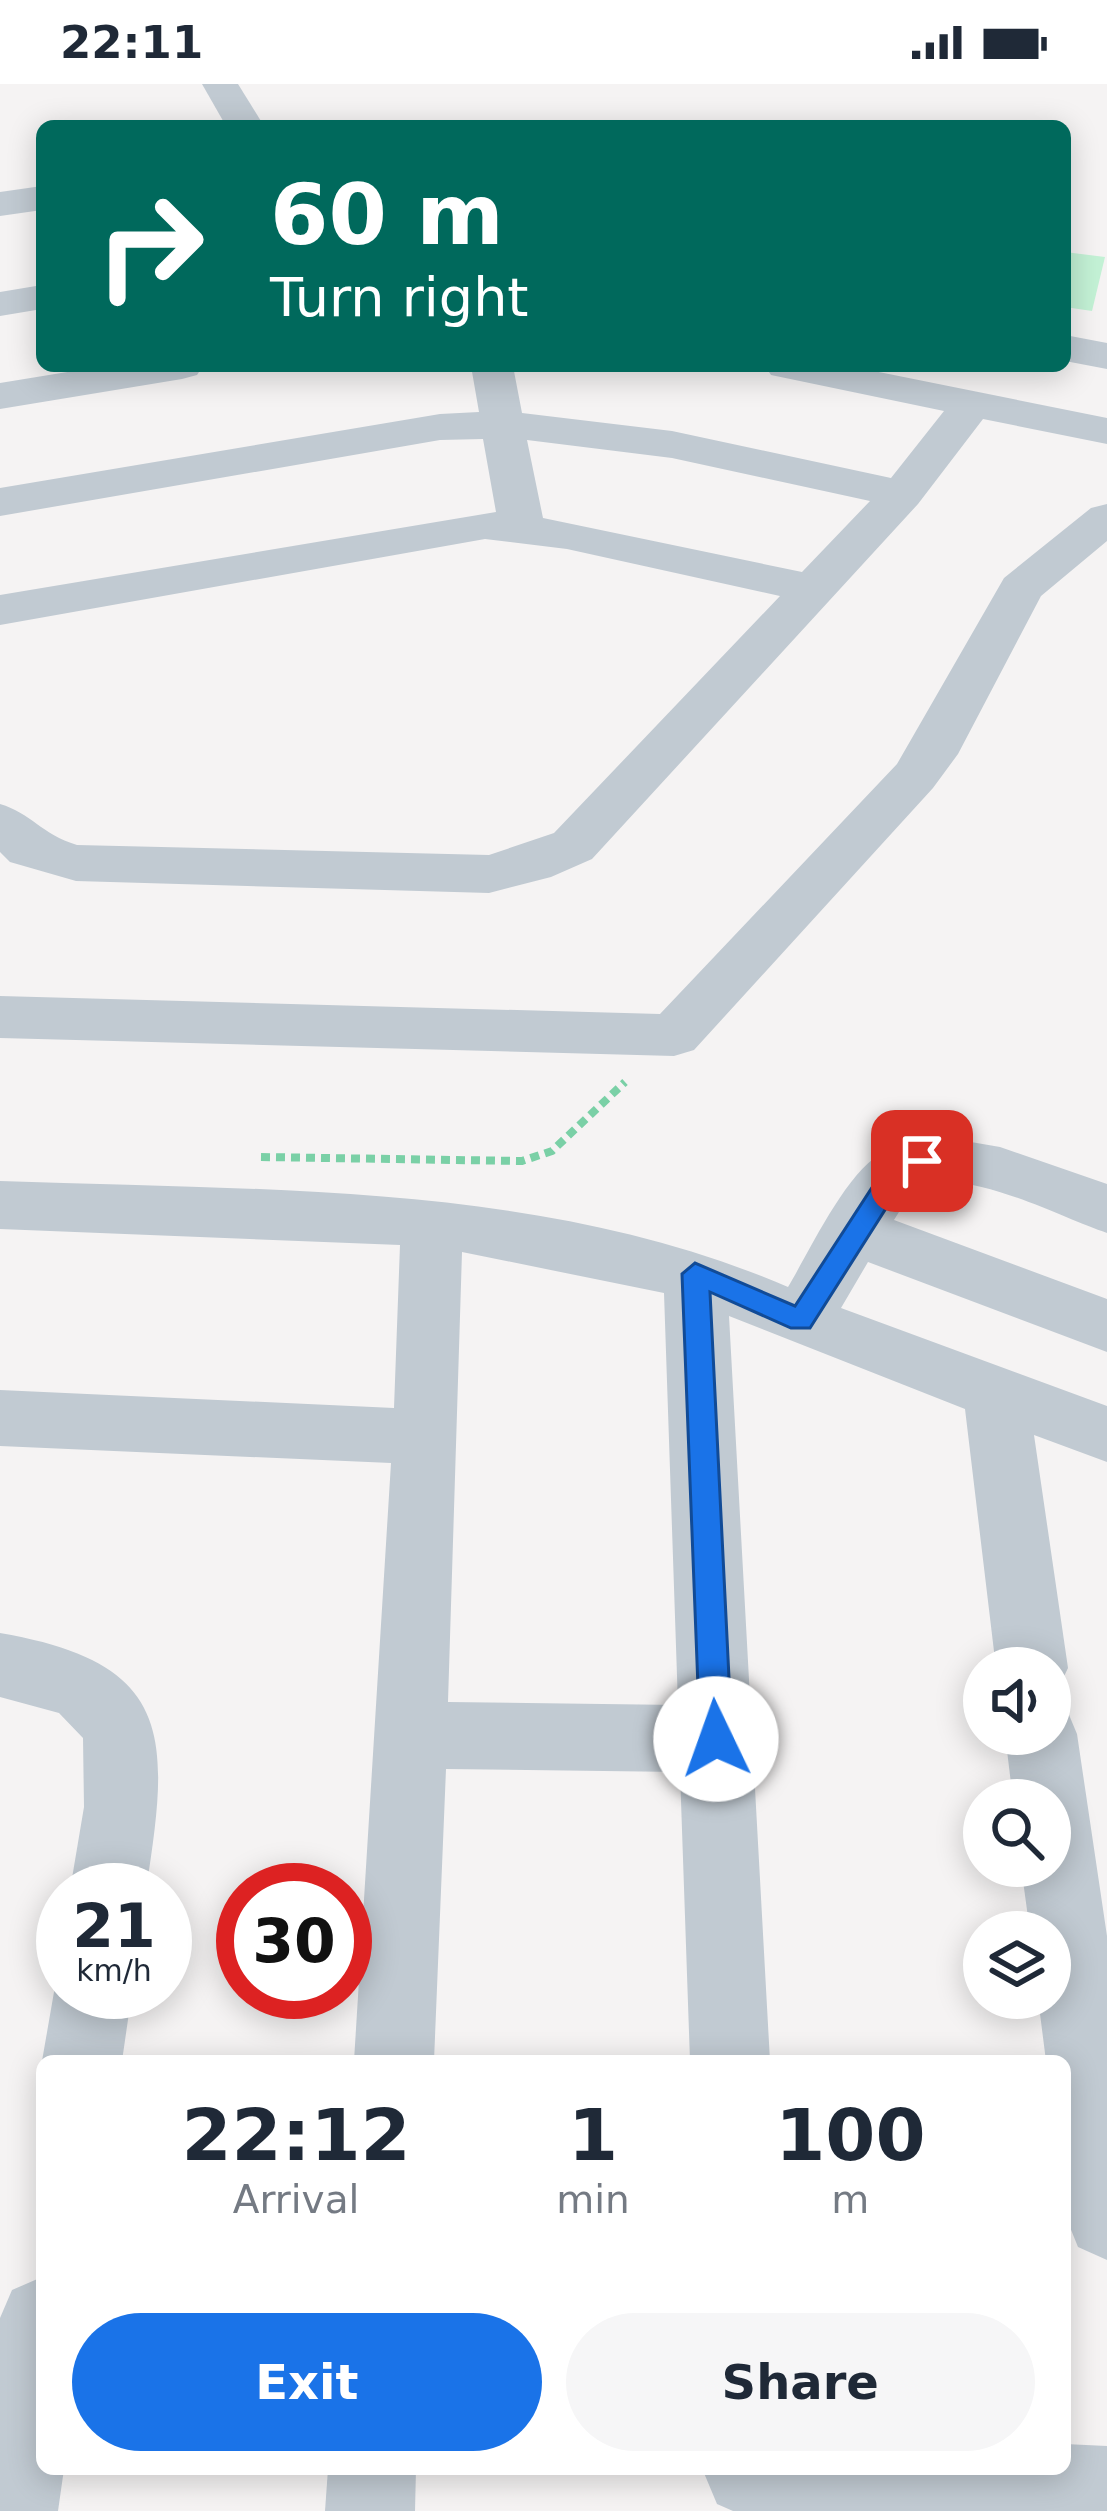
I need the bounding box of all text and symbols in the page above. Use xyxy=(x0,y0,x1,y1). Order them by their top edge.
text: 22:11 xyxy=(60,16,203,69)
text: 60 m xyxy=(270,166,504,264)
icon: right xyxy=(72,168,228,324)
text: Turn right xyxy=(270,266,529,329)
pin xyxy=(871,1110,973,1212)
icon: arrive xyxy=(889,1128,955,1194)
map controls xyxy=(963,1647,1071,2019)
button: sound xyxy=(963,1647,1071,1755)
position arrow xyxy=(653,1676,779,1802)
button: search xyxy=(963,1779,1071,1887)
speed limit sign: 30 xyxy=(216,1863,372,2019)
text: 21 xyxy=(72,1891,156,1961)
button: layers xyxy=(963,1911,1071,2019)
text: km/h xyxy=(76,1953,152,1988)
text: 22:12 xyxy=(181,2093,411,2177)
text: 1 xyxy=(568,2093,618,2177)
text: 100 xyxy=(775,2093,925,2177)
text: Arrival xyxy=(233,2177,359,2222)
text: min xyxy=(556,2177,630,2222)
text: m xyxy=(831,2177,869,2222)
button: Exit xyxy=(72,2313,542,2451)
button: Share xyxy=(566,2313,1035,2451)

